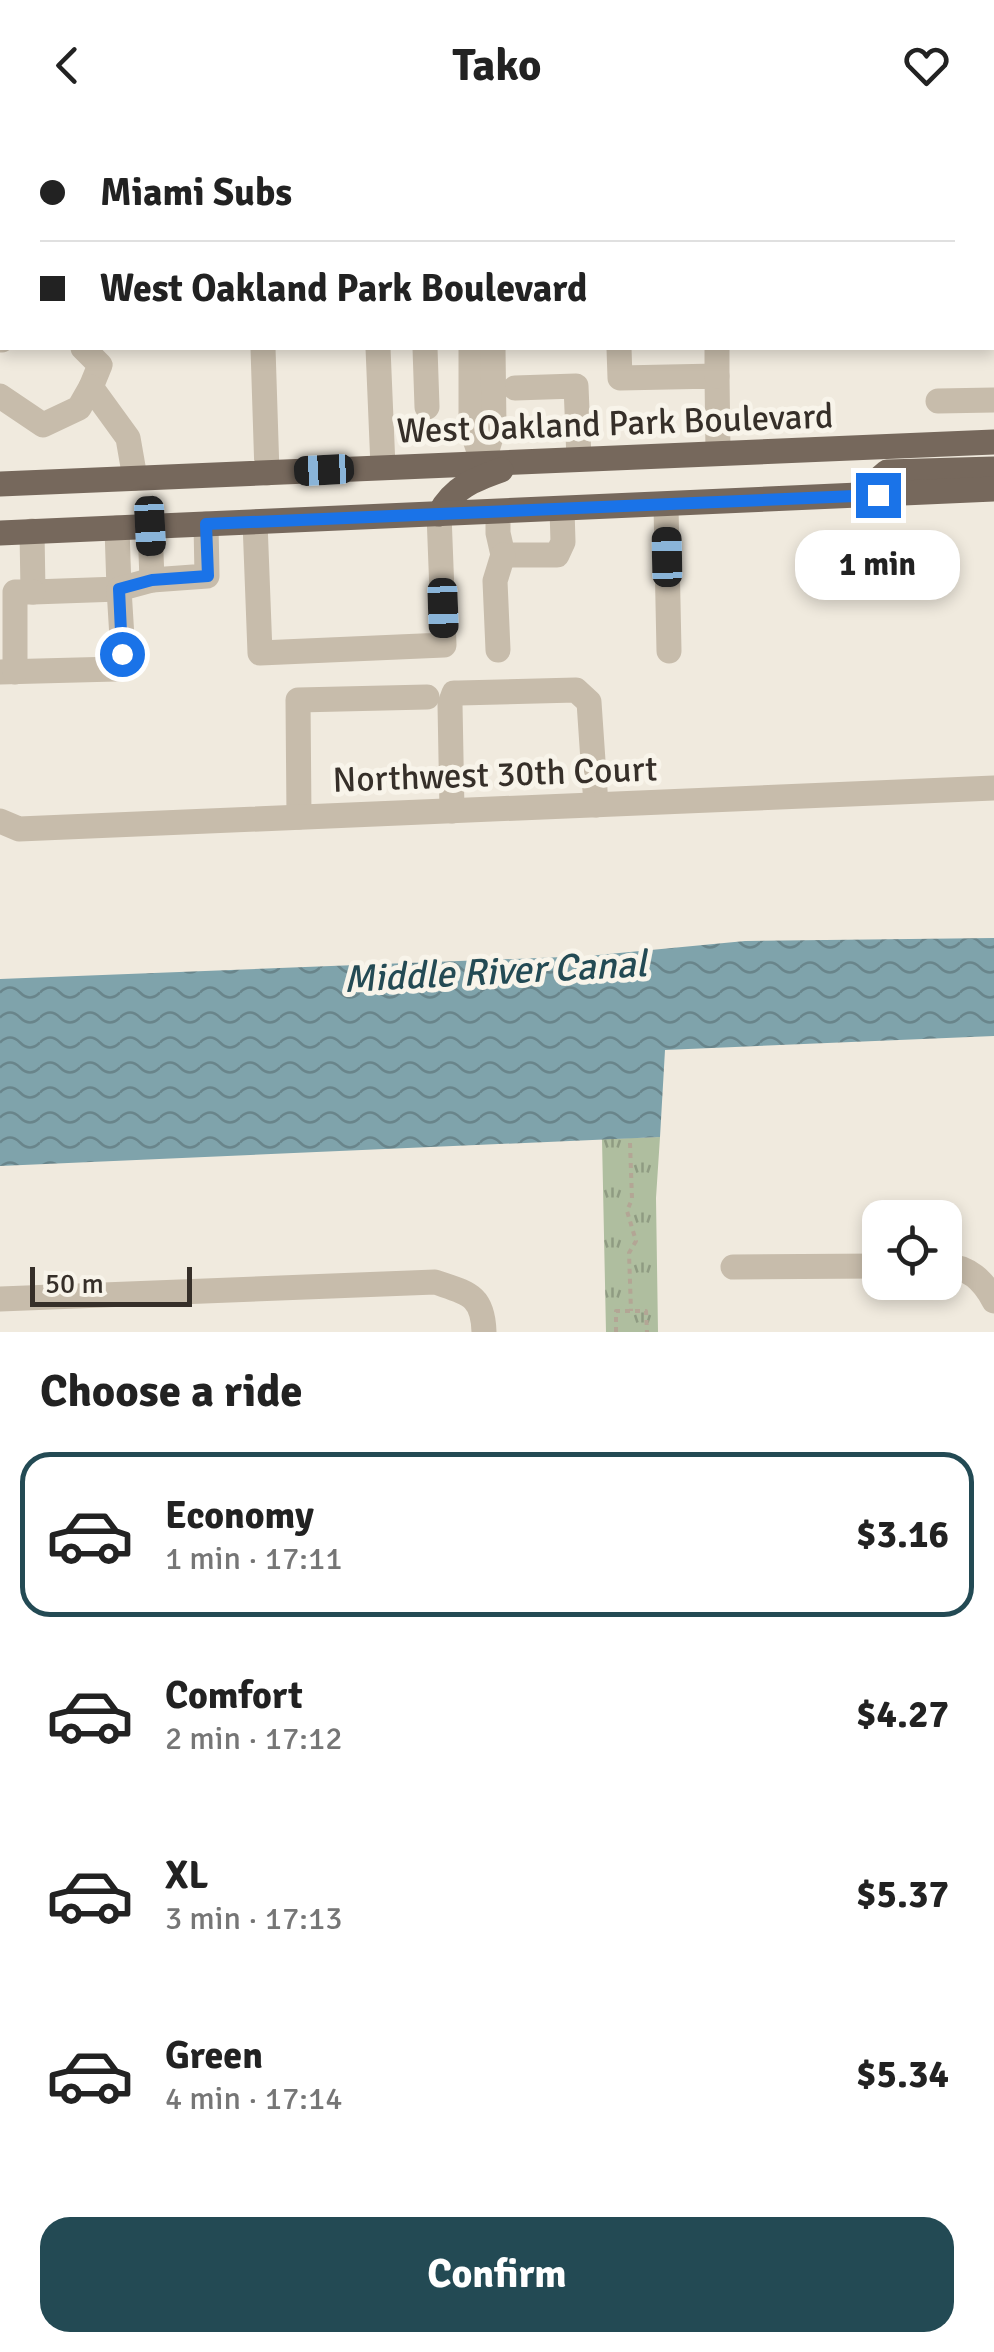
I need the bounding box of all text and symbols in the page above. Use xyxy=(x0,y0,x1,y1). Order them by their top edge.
icon: back xyxy=(40,38,95,93)
text: Tako xyxy=(452,38,542,93)
icon: heart xyxy=(899,38,954,93)
text: Miami Subs xyxy=(100,169,292,216)
text: West Oakland Park Boulevard xyxy=(100,265,587,312)
street label: West Oakland Park Boulevard xyxy=(396,394,834,453)
car xyxy=(293,453,355,487)
route end xyxy=(856,473,901,518)
car xyxy=(133,495,167,557)
car xyxy=(651,527,683,587)
callout: 1 min xyxy=(796,530,960,600)
text: 1 min xyxy=(839,545,916,584)
car xyxy=(427,577,459,639)
route start xyxy=(100,632,145,677)
street label: Northwest 30th Court xyxy=(332,747,658,802)
water label: Middle River Canal xyxy=(342,940,651,1003)
map controls xyxy=(862,1200,962,1300)
button: locate xyxy=(862,1200,962,1300)
scale bar xyxy=(30,1262,192,1306)
text: 50 m xyxy=(45,1267,104,1301)
text: Choose a ride xyxy=(40,1364,303,1419)
icon: car xyxy=(45,1490,135,1580)
text: Economy xyxy=(165,1492,314,1539)
text: $3.16 xyxy=(856,1511,949,1558)
text: 1 min · 17:11 xyxy=(165,1539,343,1578)
icon: car xyxy=(45,1670,135,1760)
text: Comfort xyxy=(165,1672,303,1719)
text: $4.27 xyxy=(856,1691,949,1738)
text: 2 min · 17:12 xyxy=(165,1719,343,1758)
icon: car xyxy=(45,1850,135,1940)
text: XL xyxy=(165,1852,208,1899)
text: $5.37 xyxy=(856,1871,949,1918)
text: 3 min · 17:13 xyxy=(165,1899,343,1938)
icon: car xyxy=(45,2030,135,2120)
text: Green xyxy=(165,2032,263,2079)
text: $5.34 xyxy=(856,2051,949,2098)
text: 4 min · 17:14 xyxy=(165,2079,343,2118)
button: Confirm xyxy=(40,2217,954,2332)

